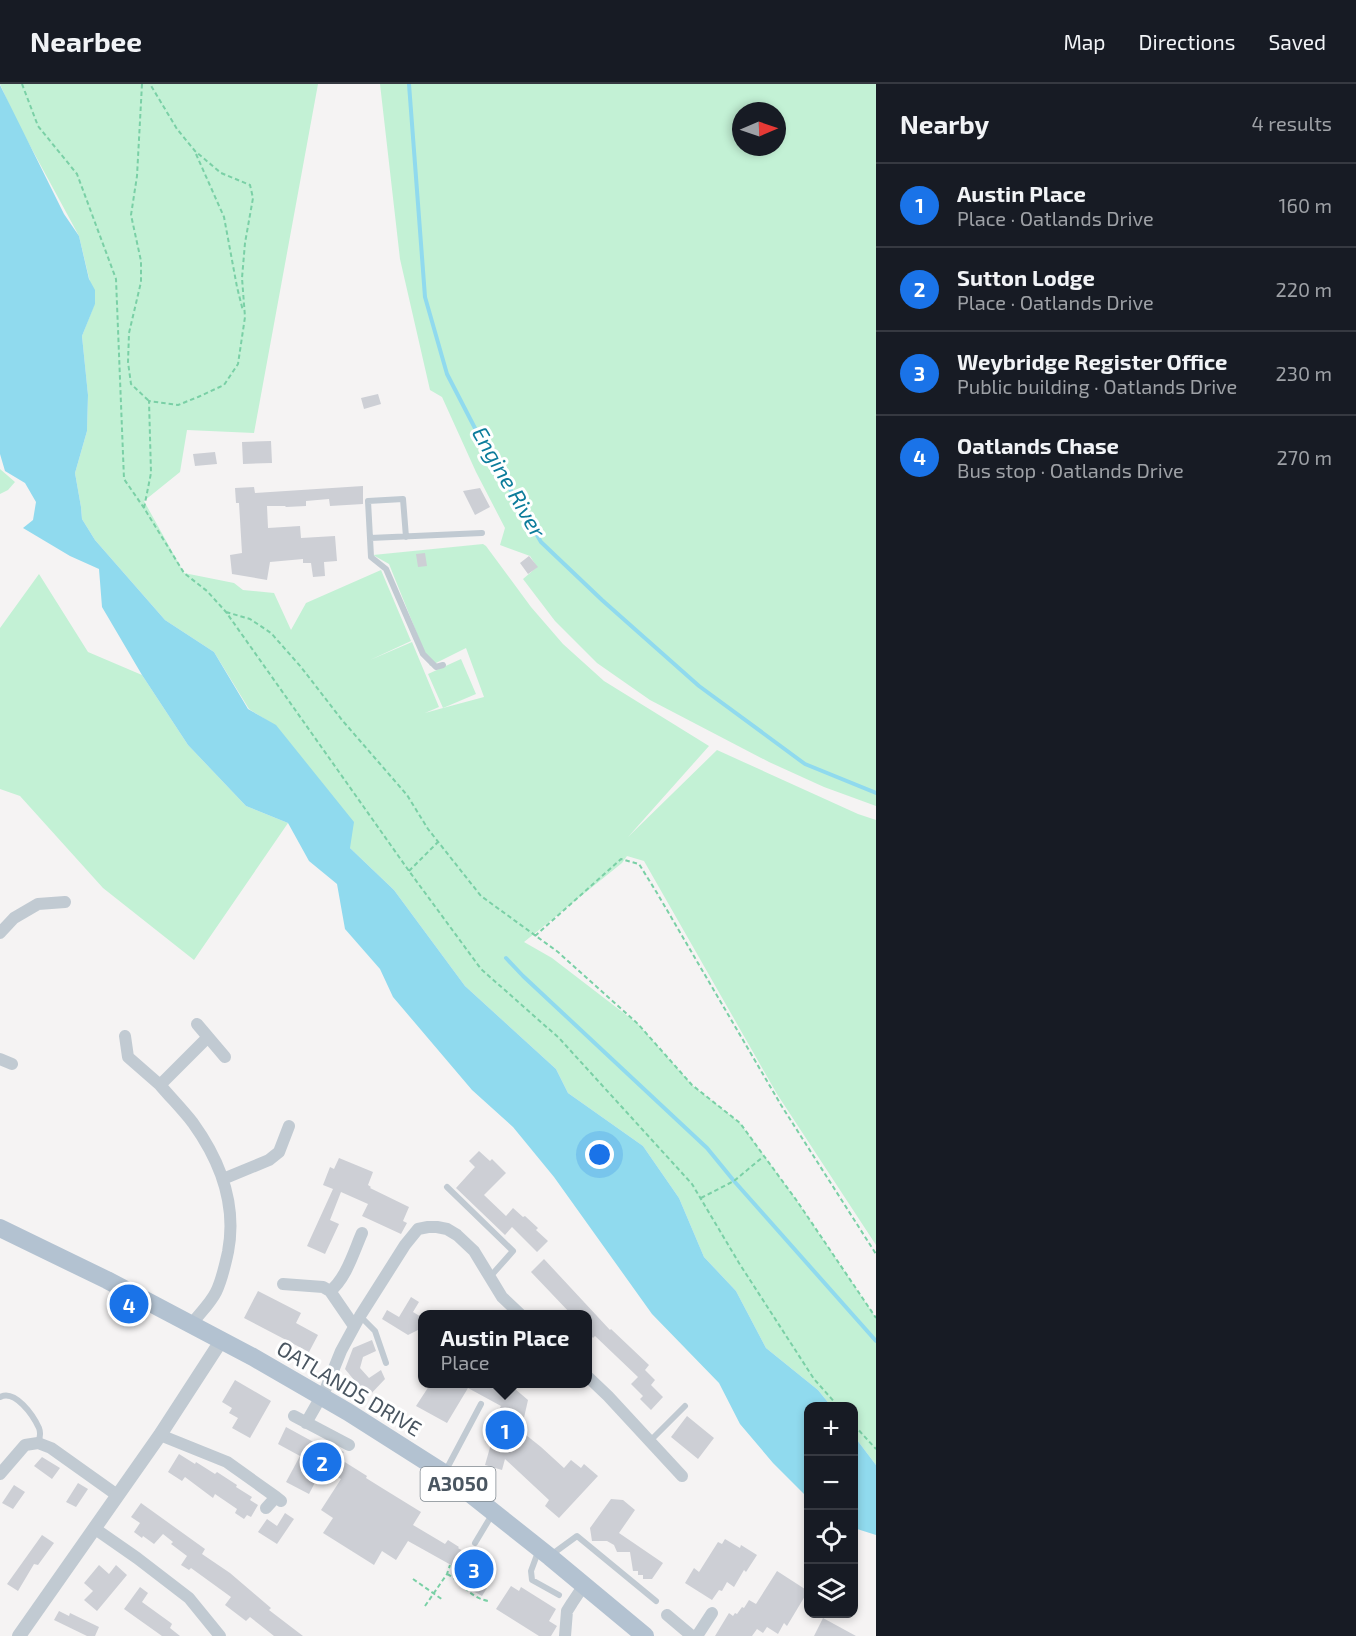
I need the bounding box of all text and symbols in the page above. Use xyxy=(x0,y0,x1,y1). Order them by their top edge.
text: Nearbee xyxy=(30,24,142,58)
text: Map xyxy=(1063,29,1106,54)
text: Directions xyxy=(1139,29,1235,54)
text: Saved xyxy=(1268,29,1326,54)
north arrow xyxy=(732,102,786,156)
text: Nearby xyxy=(900,108,989,139)
text: 4 results xyxy=(1252,111,1332,135)
text: Austin Place xyxy=(957,180,1086,206)
text: 1 xyxy=(915,193,924,217)
text: 160 m xyxy=(1279,193,1332,217)
text: Place · Oatlands Drive xyxy=(957,206,1154,230)
text: Sutton Lodge xyxy=(957,264,1095,290)
text: 2 xyxy=(914,277,925,301)
text: 220 m xyxy=(1275,277,1332,301)
text: Place · Oatlands Drive xyxy=(957,290,1154,314)
text: Weybridge Register Office xyxy=(957,348,1227,374)
text: 3 xyxy=(914,361,925,385)
text: 230 m xyxy=(1276,361,1332,385)
text: Public building · Oatlands Drive xyxy=(957,374,1237,398)
water label: Engine River xyxy=(468,421,553,543)
text: Oatlands Chase xyxy=(957,432,1119,458)
text: 4 xyxy=(913,445,926,469)
text: 270 m xyxy=(1276,445,1332,469)
text: Bus stop · Oatlands Drive xyxy=(957,458,1184,482)
your location xyxy=(585,1140,614,1169)
pin: 4 xyxy=(110,1282,148,1326)
popup xyxy=(418,1310,592,1388)
text: Austin Place xyxy=(441,1324,569,1350)
street label: OATLANDS DRIVE xyxy=(273,1335,427,1441)
text: Place xyxy=(441,1350,490,1374)
map controls xyxy=(804,1402,858,1618)
button: + xyxy=(804,1402,858,1456)
pin: 1 xyxy=(486,1408,524,1452)
pin: 2 xyxy=(302,1440,342,1484)
button: − xyxy=(804,1456,858,1510)
road number: A3050 xyxy=(420,1467,496,1501)
button: locate xyxy=(804,1510,858,1564)
pin: 3 xyxy=(454,1546,494,1592)
button: layers xyxy=(804,1564,858,1618)

